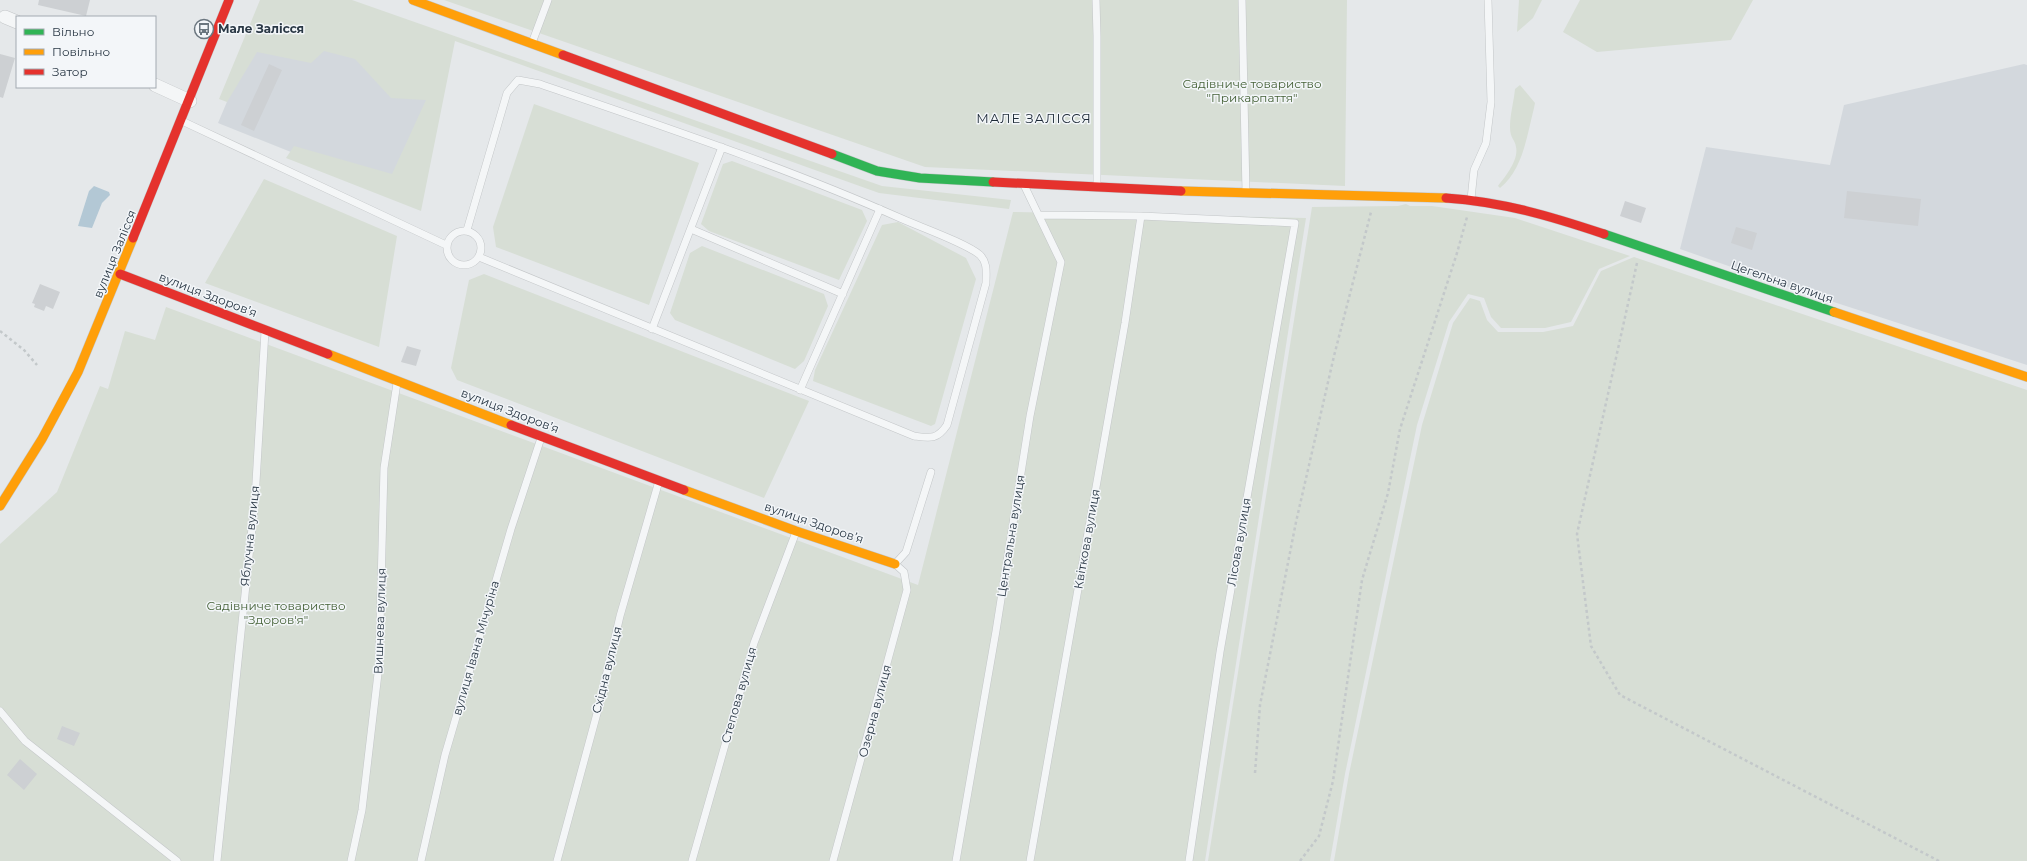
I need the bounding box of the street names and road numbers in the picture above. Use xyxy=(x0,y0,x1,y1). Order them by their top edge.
street label: вулиця Залісся xyxy=(90,207,139,300)
street label: Цегельна вулиця xyxy=(1729,257,1835,306)
street label: вулиця Здоровʼя xyxy=(157,269,259,320)
street label: вулиця Здоровʼя xyxy=(459,385,561,436)
street label: Центральна вулиця xyxy=(993,474,1028,598)
street label: Яблучна вулиця xyxy=(237,485,262,587)
street label: Квіткова вулиця xyxy=(1070,488,1103,590)
street label: Лісова вулиця xyxy=(1223,497,1254,587)
street label: вулиця Здоровʼя xyxy=(763,499,866,547)
street label: Вишнева вулиця xyxy=(370,568,389,674)
street label: вулиця Івана Мічуріна xyxy=(449,579,502,717)
street label: Східна вулиця xyxy=(588,625,625,715)
street label: Степова вулиця xyxy=(718,645,759,745)
street label: Озерна вулиця xyxy=(855,663,894,759)

